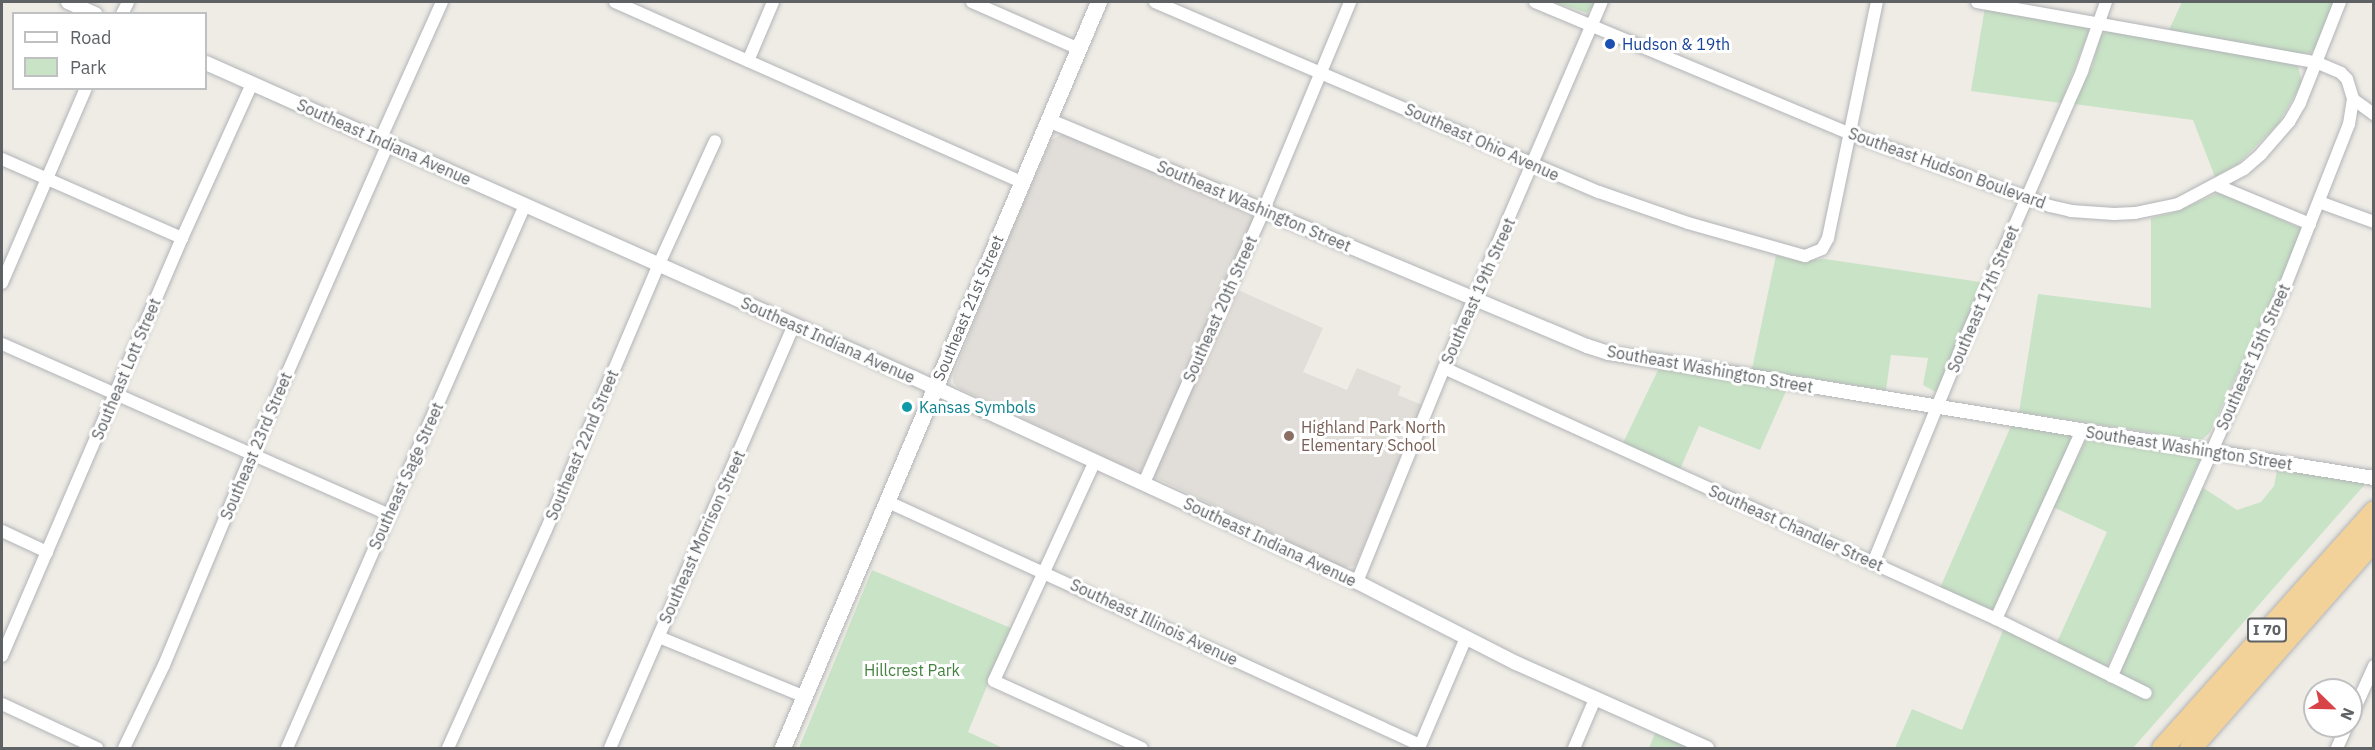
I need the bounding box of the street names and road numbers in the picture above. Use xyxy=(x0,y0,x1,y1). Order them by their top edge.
street label: Southeast Indiana Avenue xyxy=(294,95,474,189)
street label: Southeast Ohio Avenue xyxy=(1402,99,1562,185)
street label: Southeast Hudson Boulevard xyxy=(1846,123,2048,213)
street label: Southeast Washington Street xyxy=(1154,156,1354,256)
street label: Southeast 19th Street xyxy=(1437,215,1519,367)
street label: Southeast 17th Street xyxy=(1943,223,2023,375)
street label: Southeast 21st Street xyxy=(929,232,1007,384)
street label: Southeast 20th Street xyxy=(1179,233,1261,385)
street label: Southeast 15th Street xyxy=(2212,281,2294,433)
street label: Southeast Indiana Avenue xyxy=(738,293,918,387)
street label: Southeast Lott Street xyxy=(87,295,165,443)
street label: Southeast Washington Street xyxy=(1606,341,1814,397)
street label: Southeast 22nd Street xyxy=(542,367,622,523)
street label: Southeast 23rd Street xyxy=(216,369,296,523)
street label: Southeast Sage Street xyxy=(365,399,447,553)
street label: Southeast Washington Street xyxy=(2084,422,2294,474)
street label: Southeast Morrison Street xyxy=(655,447,749,627)
street label: Southeast Chandler Street xyxy=(1706,481,1886,575)
street label: Southeast Indiana Avenue xyxy=(1180,493,1360,591)
street label: Southeast Illinois Avenue xyxy=(1067,575,1241,669)
road number: I 70 xyxy=(2246,618,2288,642)

